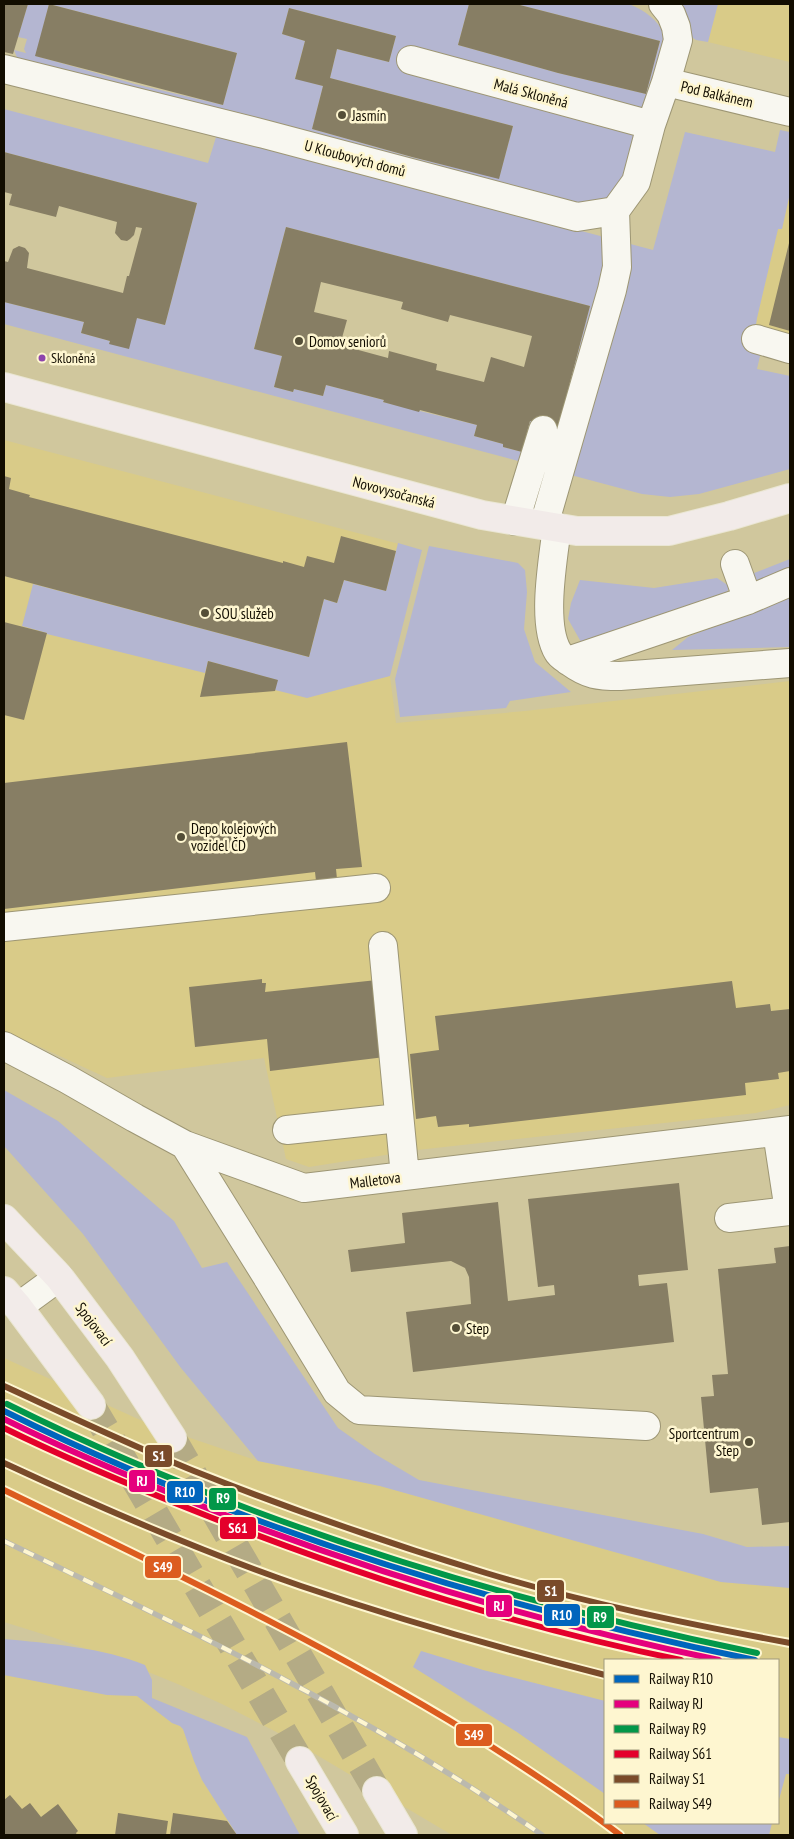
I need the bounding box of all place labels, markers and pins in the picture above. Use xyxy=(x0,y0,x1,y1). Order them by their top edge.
place label: Jasmín xyxy=(351,106,386,125)
marker: Jasmín xyxy=(336,109,348,121)
place label: Domov seniorů xyxy=(309,332,386,351)
marker: Domov seniorů xyxy=(293,335,305,347)
place label: Skloněná xyxy=(51,349,95,367)
marker: Skloněná xyxy=(37,353,47,363)
place label: SOU služeb xyxy=(215,604,274,623)
marker: SOU služeb xyxy=(199,607,211,619)
place label: Depo kolejových vozidel ČD xyxy=(191,819,276,855)
marker: Depo kolejových vozidel ČD xyxy=(175,831,187,843)
place label: Step xyxy=(466,1319,489,1338)
marker: Step xyxy=(450,1322,462,1334)
place label: Sportcentrum Step xyxy=(669,1424,739,1460)
marker: Sportcentrum Step xyxy=(743,1436,755,1448)

